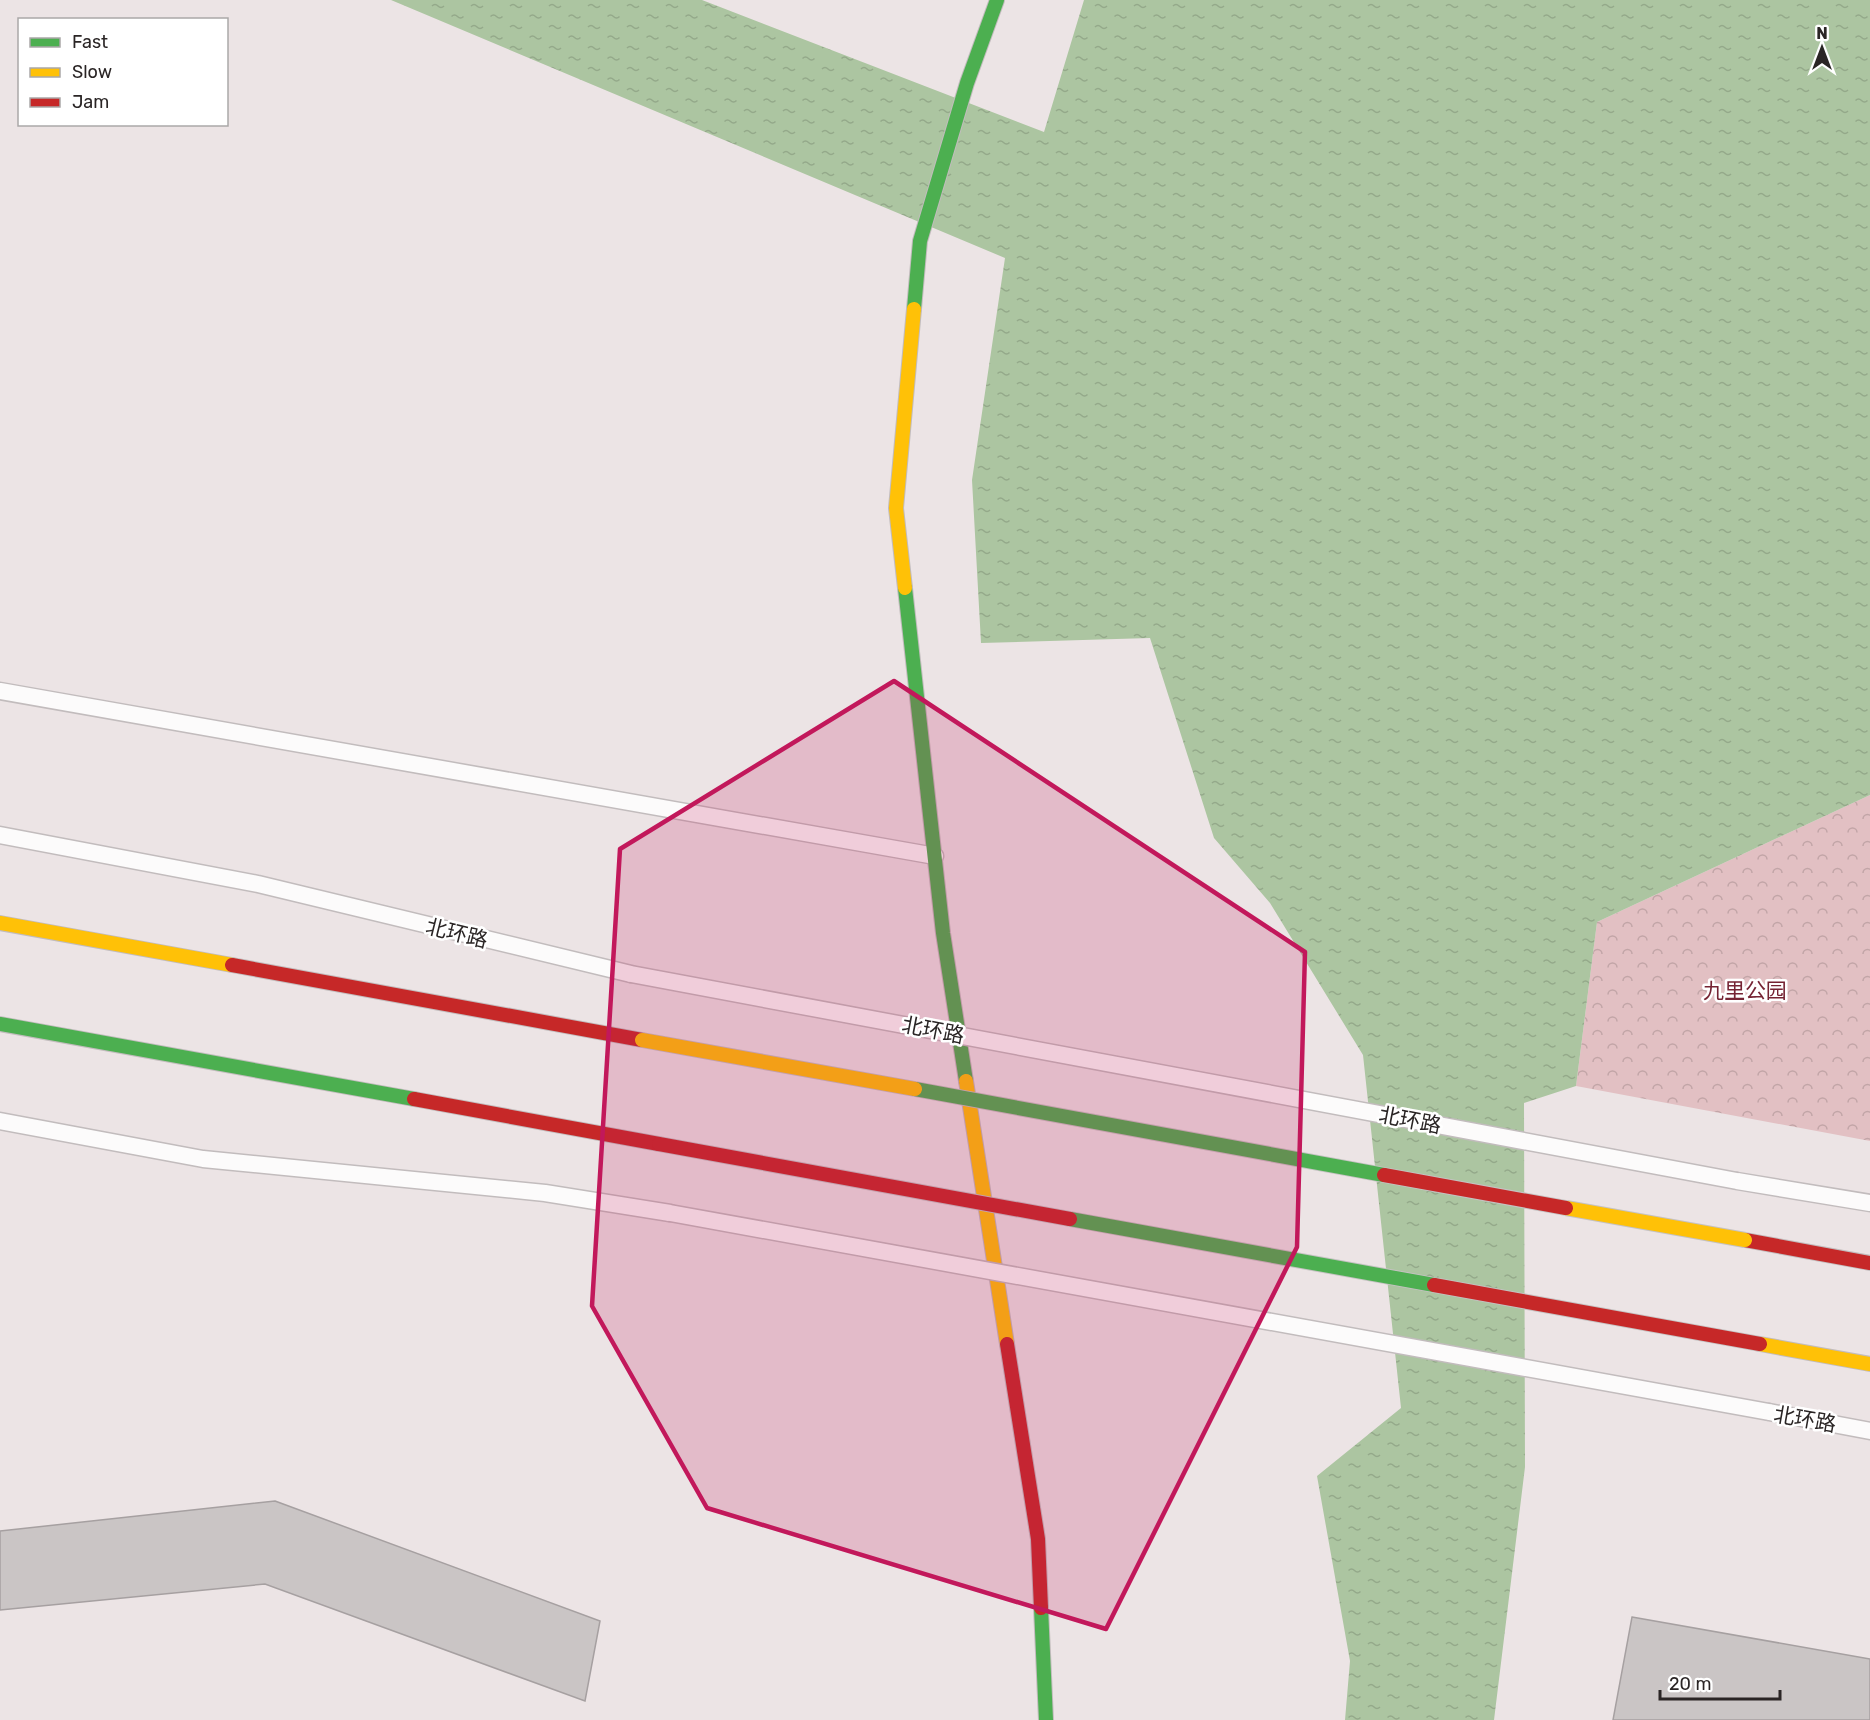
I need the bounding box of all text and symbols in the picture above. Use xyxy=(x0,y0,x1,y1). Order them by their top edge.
legend xyxy=(18,18,228,126)
north arrow xyxy=(1792,18,1852,78)
text: N xyxy=(1816,24,1828,43)
text: Fast xyxy=(72,31,108,53)
text: Slow xyxy=(72,61,112,83)
text: Jam xyxy=(72,91,109,113)
street label: 北环路 xyxy=(423,913,491,953)
park label: 九里公园 xyxy=(1703,978,1787,1003)
street label: 北环路 xyxy=(900,1012,966,1048)
street label: 北环路 xyxy=(1377,1102,1443,1138)
street label: 北环路 xyxy=(1772,1401,1838,1437)
scale bar xyxy=(1660,1663,1780,1701)
text: 20 m xyxy=(1669,1673,1711,1695)

